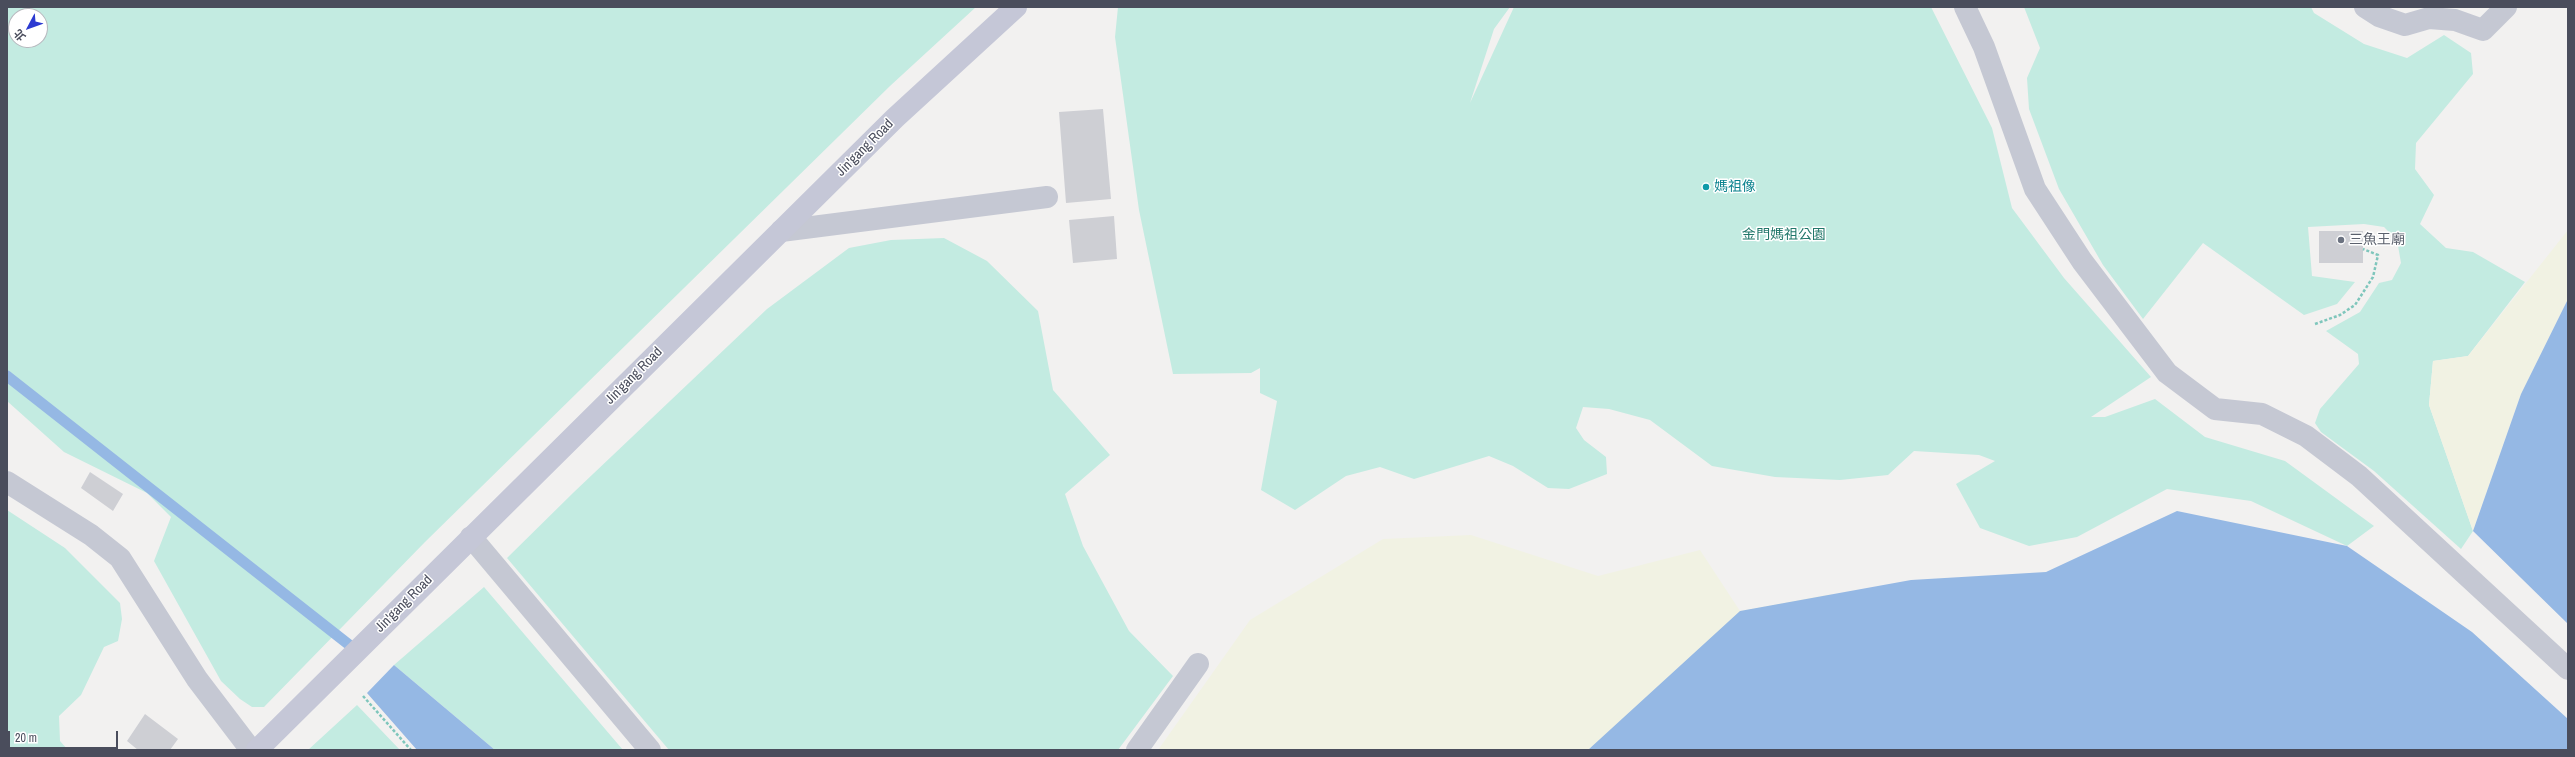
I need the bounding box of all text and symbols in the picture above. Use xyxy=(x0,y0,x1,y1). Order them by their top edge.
north arrow xyxy=(8,8,48,48)
text: 北 xyxy=(11,26,29,44)
street label: Jin'gang Road xyxy=(833,116,897,180)
place label: 媽祖像 xyxy=(1714,179,1756,195)
marker: 媽祖像 xyxy=(1701,182,1711,192)
park label: 金門媽祖公園 xyxy=(1742,227,1826,243)
place label: 三魚王廟 xyxy=(2349,232,2405,248)
marker: 三魚王廟 xyxy=(2336,235,2346,245)
street label: Jin'gang Road xyxy=(602,344,666,408)
street label: Jin'gang Road xyxy=(372,572,436,636)
scale bar xyxy=(10,723,120,749)
text: 20 m xyxy=(15,730,37,746)

